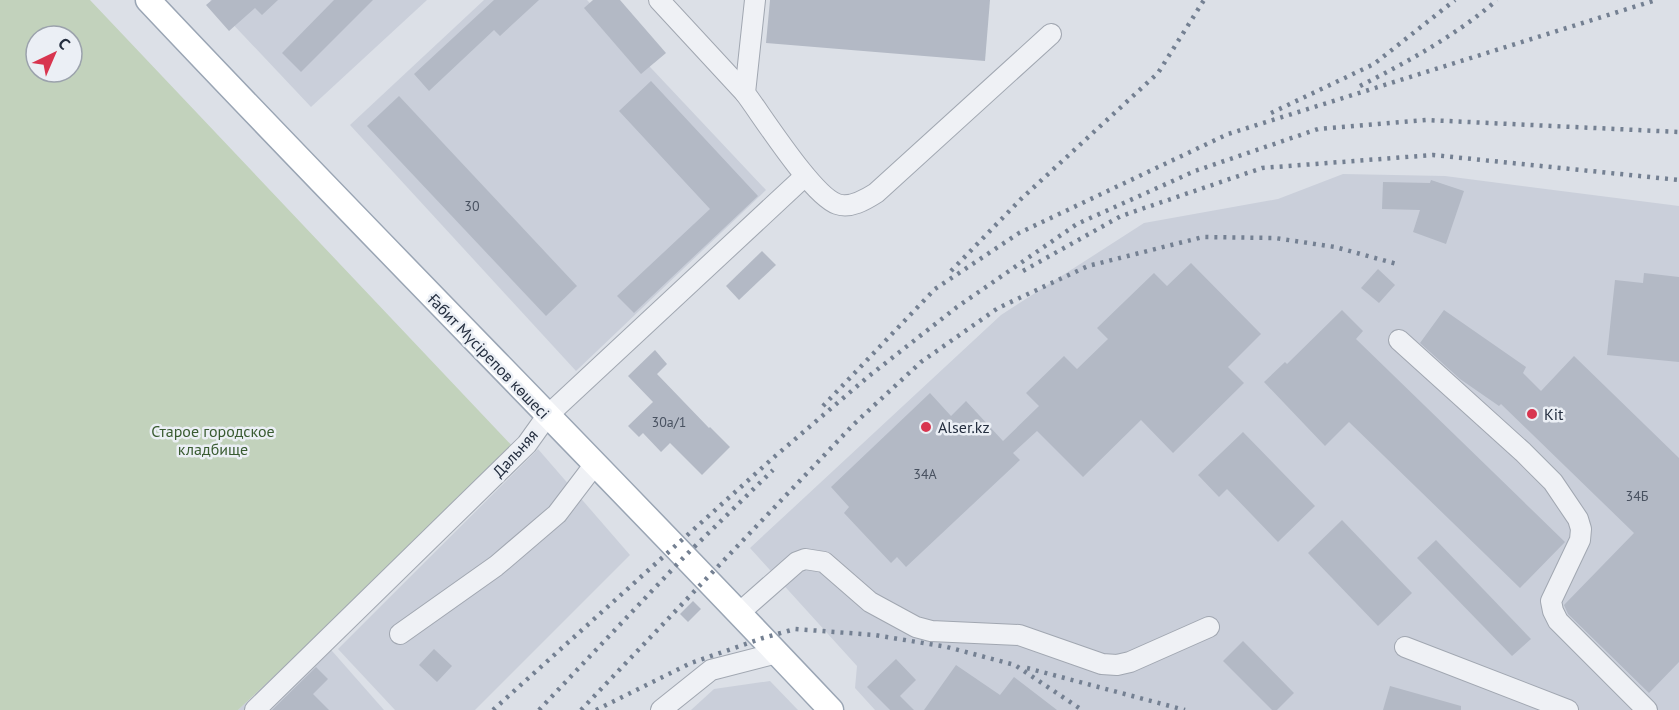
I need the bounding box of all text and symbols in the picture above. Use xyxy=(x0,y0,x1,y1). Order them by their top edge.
north arrow xyxy=(24,24,84,84)
text: С xyxy=(54,33,75,54)
house number: 30 xyxy=(464,197,480,215)
street label: Ғабит Мүсірепов көшесі xyxy=(424,289,554,423)
place label: Kit xyxy=(1544,404,1564,424)
marker: Kit xyxy=(1525,407,1539,421)
house number: 30а/1 xyxy=(652,413,686,431)
place label: Alser.kz xyxy=(938,417,990,437)
marker: Alser.kz xyxy=(919,420,933,434)
park label: Старое городское кладбище xyxy=(151,421,275,459)
street label: Дальняя xyxy=(488,425,542,481)
house number: 34А xyxy=(913,465,938,483)
house number: 34Б xyxy=(1626,487,1649,505)

